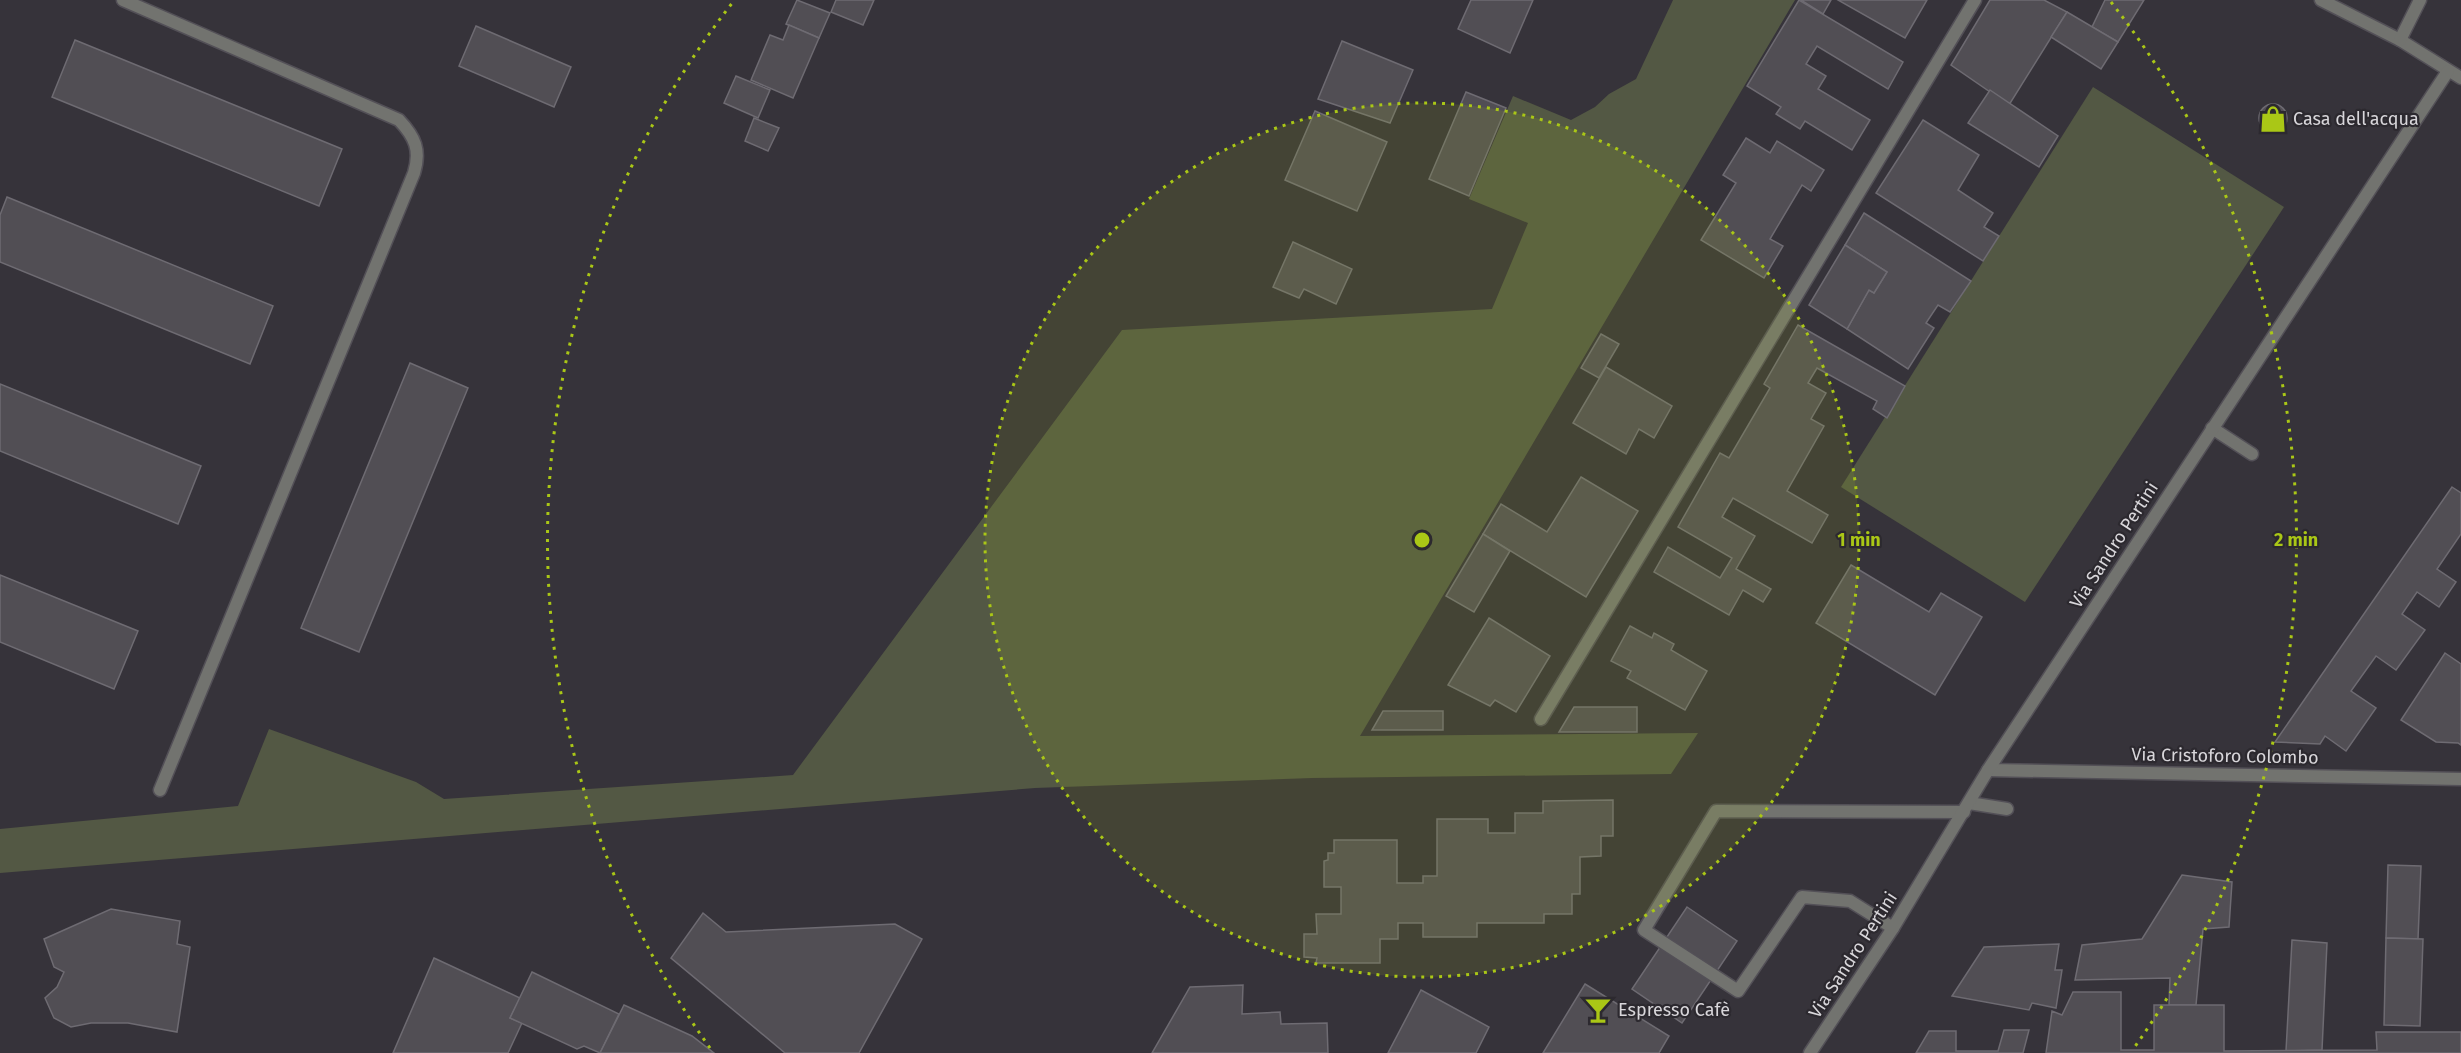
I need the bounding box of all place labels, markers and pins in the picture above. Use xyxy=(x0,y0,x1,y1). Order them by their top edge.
shop icon: Casa dell'acqua xyxy=(2258,104,2288,134)
place label: Casa dell'acqua xyxy=(2293,108,2419,130)
centre of rings xyxy=(1412,530,1432,550)
bar icon: Espresso Cafè xyxy=(1583,995,1613,1025)
place label: Espresso Cafè xyxy=(1618,999,1730,1021)

